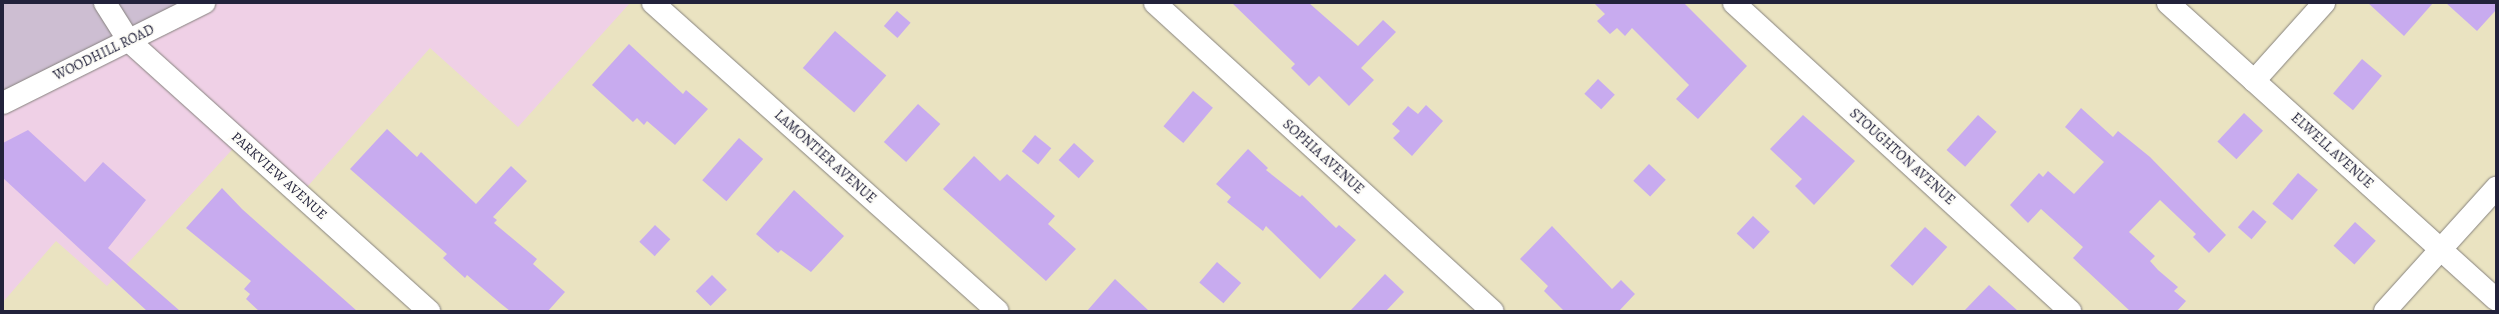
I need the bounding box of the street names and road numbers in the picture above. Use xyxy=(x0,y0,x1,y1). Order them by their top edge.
street label: WOODHILL ROAD xyxy=(51,21,157,85)
street label: STOUGHTON AVENUE xyxy=(1846,105,1958,209)
street label: LAMONTIER AVENUE xyxy=(771,107,879,207)
street label: ELWELL AVENUE xyxy=(2287,110,2377,192)
street label: SOPHIA AVENUE xyxy=(1279,116,1367,198)
street label: PARKVIEW AVENUE xyxy=(228,129,330,223)

